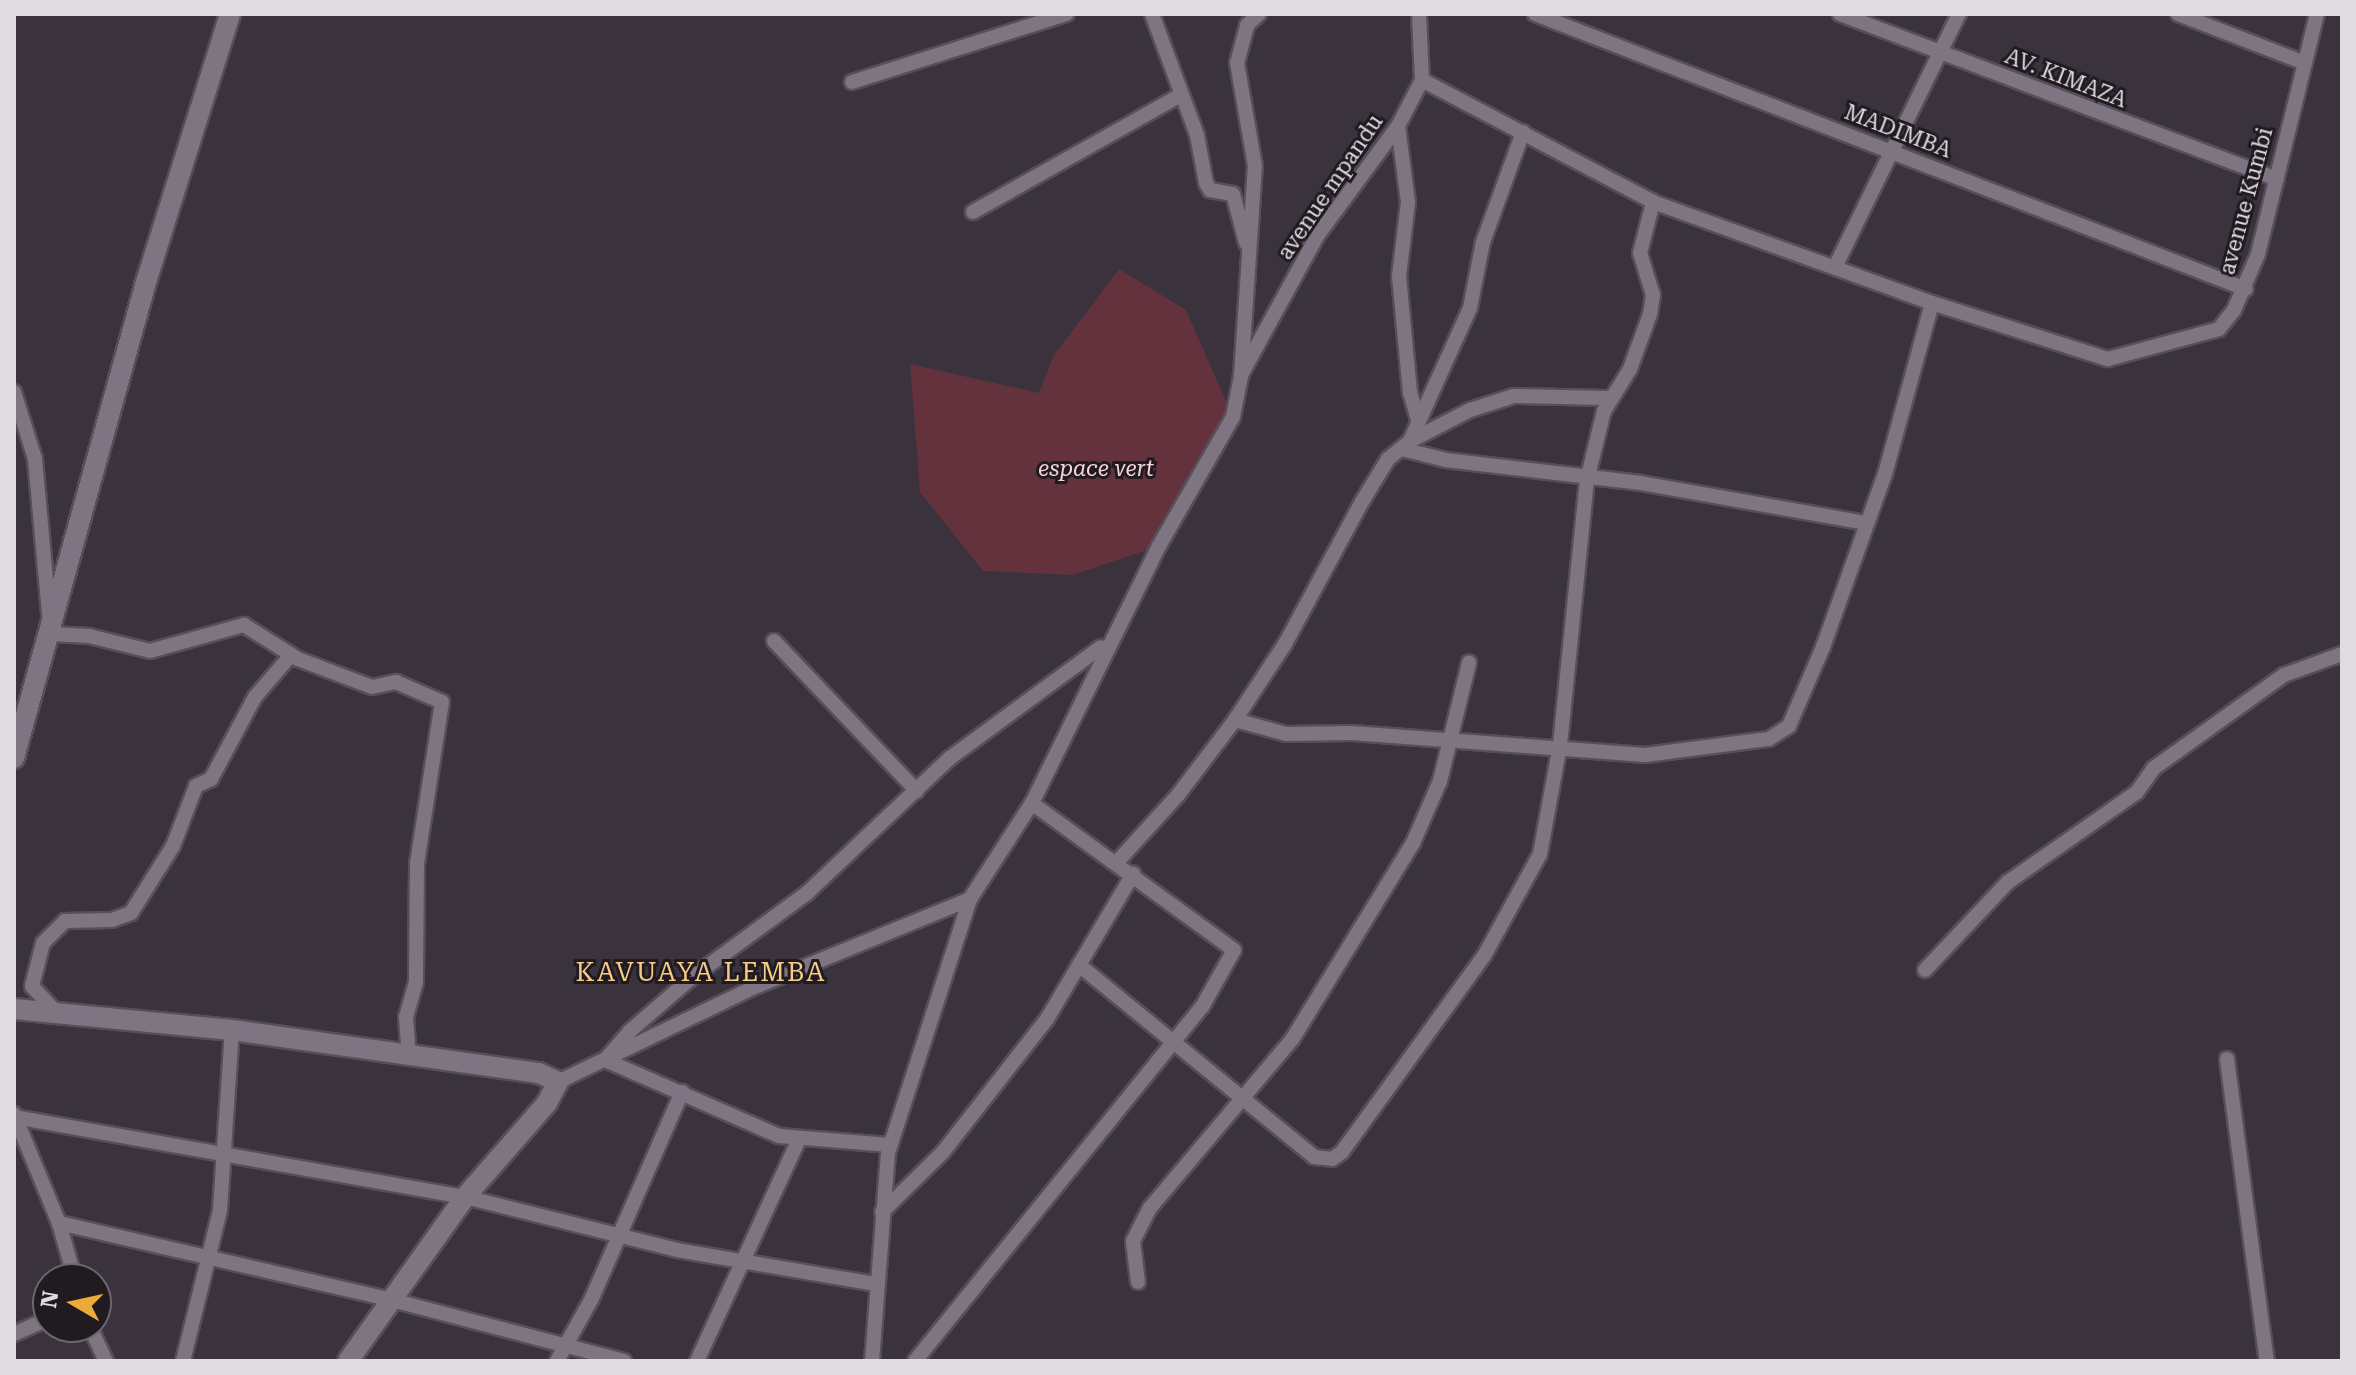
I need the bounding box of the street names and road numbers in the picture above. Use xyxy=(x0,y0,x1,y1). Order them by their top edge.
street label: AV. KIMAZA xyxy=(2001,43,2131,113)
street label: MADIMBA xyxy=(1841,99,1955,163)
street label: avenue mpandu xyxy=(1272,109,1388,265)
street label: avenue Kumbi xyxy=(2214,125,2278,277)

